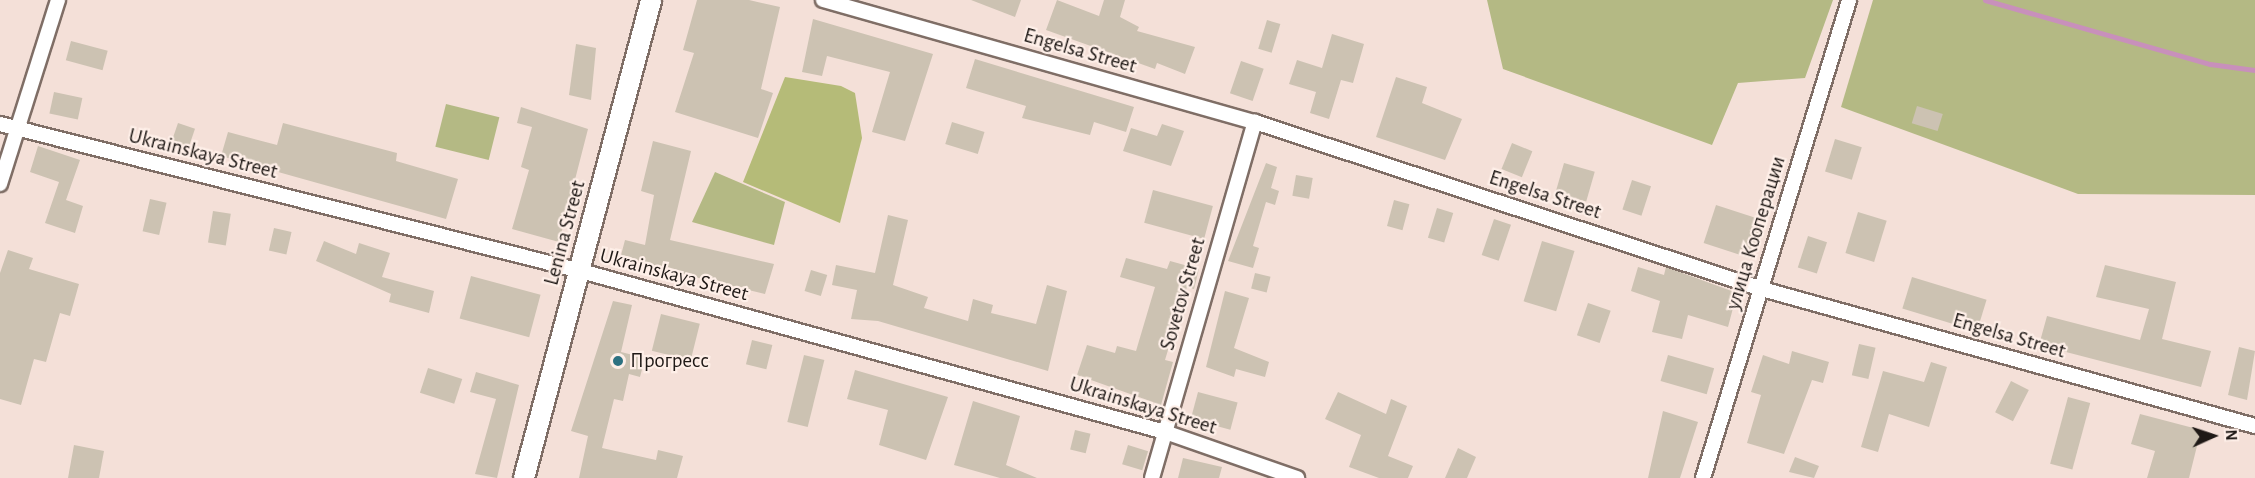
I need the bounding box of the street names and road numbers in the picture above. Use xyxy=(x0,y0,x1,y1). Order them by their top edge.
street label: Engelsa Street xyxy=(1021,23,1139,79)
street label: Ukrainskaya Street xyxy=(126,123,280,185)
street label: улица Кооперации xyxy=(1721,153,1791,313)
street label: Engelsa Street xyxy=(1486,165,1604,225)
street label: Lenina Street xyxy=(539,178,591,288)
street label: Sovetov Street xyxy=(1155,235,1211,353)
street label: Ukrainskaya Street xyxy=(597,243,751,307)
street label: Engelsa Street xyxy=(1950,308,2068,364)
street label: Ukrainskaya Street xyxy=(1066,372,1220,440)

